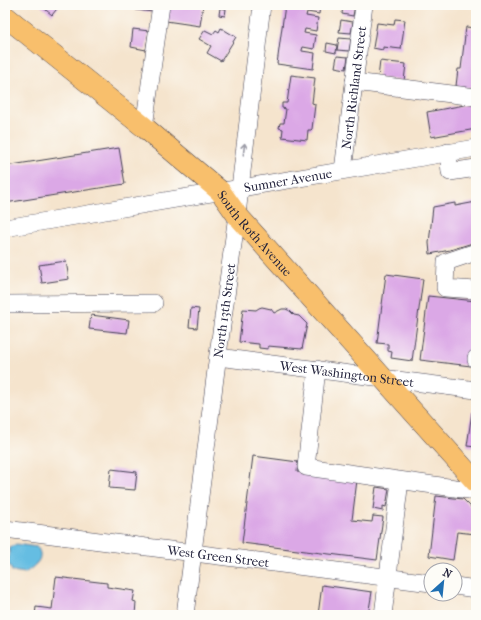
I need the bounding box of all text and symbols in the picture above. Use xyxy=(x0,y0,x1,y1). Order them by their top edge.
street label: North Richland Street xyxy=(338,25,369,150)
one-way arrow xyxy=(240,143,248,156)
street label: Sumner Avenue xyxy=(243,165,334,195)
street label: South Roth Avenue xyxy=(214,187,296,279)
street label: North 13th Street xyxy=(210,262,238,359)
street label: West Washington Street xyxy=(278,357,415,390)
street label: West Green Street xyxy=(165,542,271,570)
north arrow xyxy=(423,562,463,602)
text: N xyxy=(441,566,455,582)

